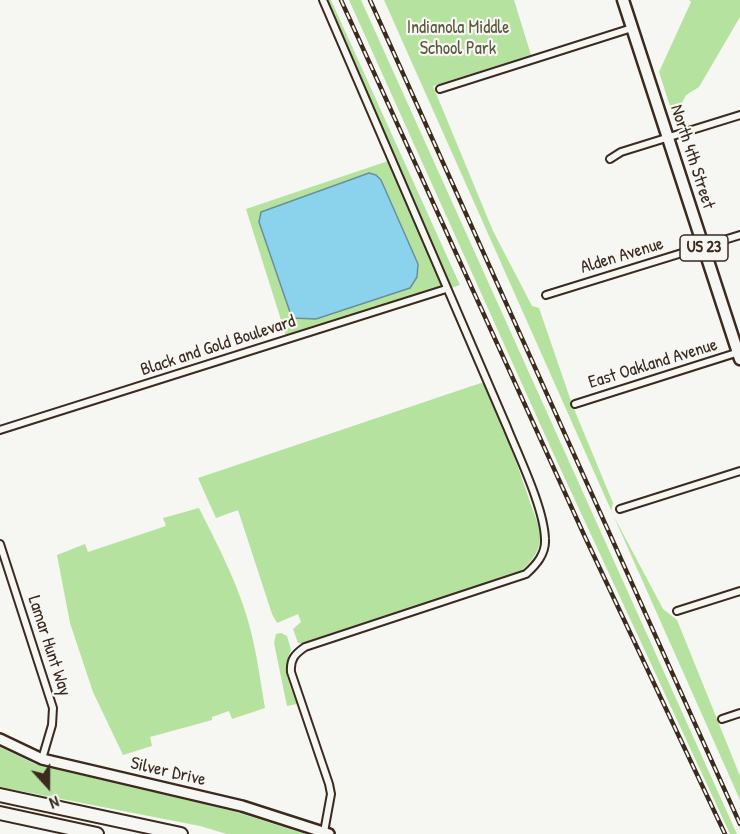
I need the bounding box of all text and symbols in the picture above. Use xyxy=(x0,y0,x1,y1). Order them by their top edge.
park label: Indianola Middle School Park xyxy=(407,17,509,60)
street label: North 4th Street xyxy=(665,102,719,212)
street label: Alden Avenue xyxy=(578,233,666,279)
road number: US 23 xyxy=(680,235,728,261)
street label: Black and Gold Boulevard xyxy=(138,311,298,381)
street label: East Oakland Avenue xyxy=(586,334,720,394)
street label: Lamar Hunt Way xyxy=(23,593,75,699)
street label: Silver Drive xyxy=(128,753,208,791)
north arrow xyxy=(18,756,78,816)
text: N xyxy=(47,791,62,815)

